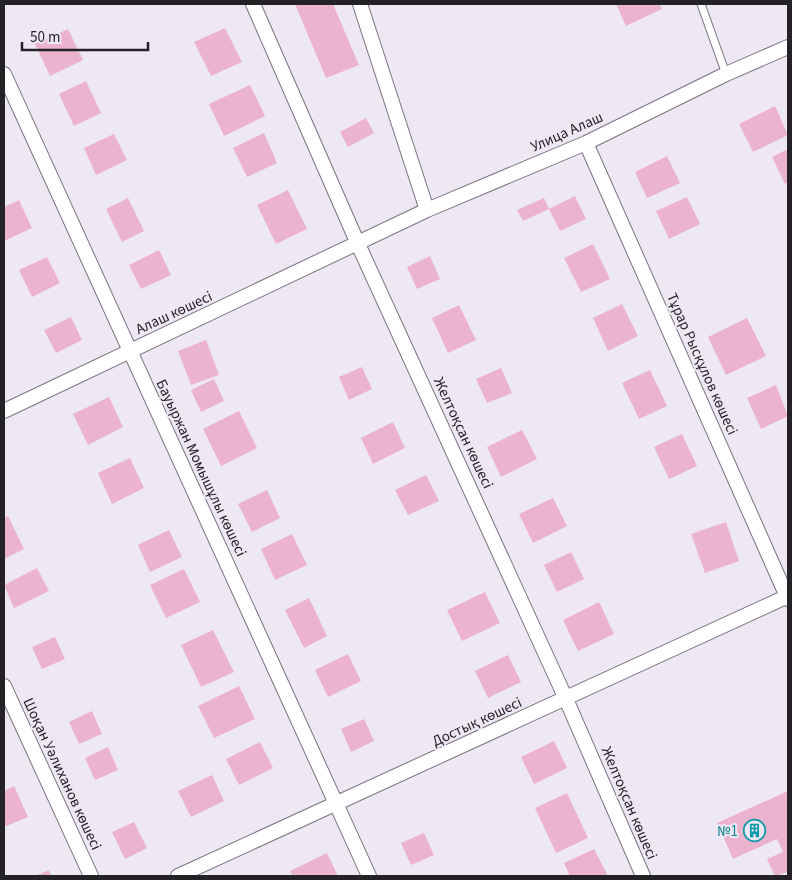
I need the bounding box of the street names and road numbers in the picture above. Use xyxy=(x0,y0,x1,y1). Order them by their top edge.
street label: Улица Алаш xyxy=(527,107,607,157)
street label: Алаш көшесі xyxy=(132,286,216,340)
street label: Тұрар Рысқұлов көшесі xyxy=(661,290,743,438)
street label: Желтоқсан көшесі xyxy=(428,374,498,492)
street label: Бауыржан Момышұлы көшесі xyxy=(151,376,251,560)
street label: Достық көшесі xyxy=(429,692,525,752)
street label: Шоқан Уәлиханов көшесі xyxy=(17,694,107,854)
street label: Желтоқсан көшесі xyxy=(596,743,662,863)

